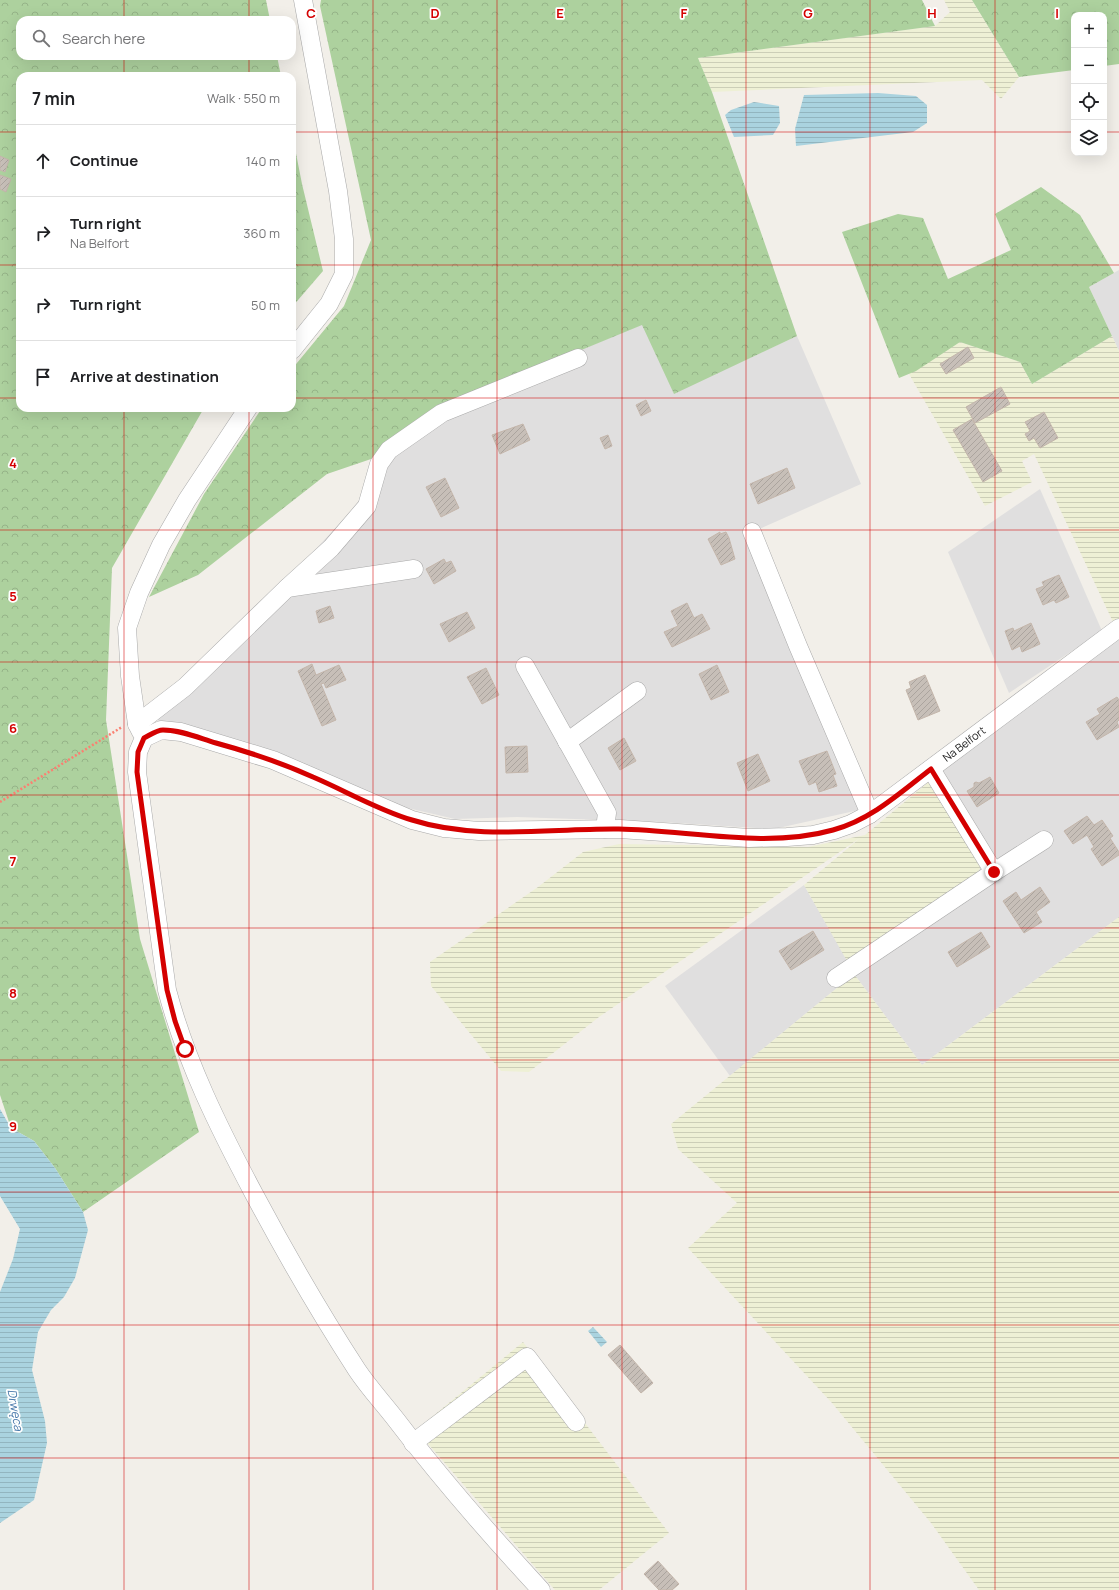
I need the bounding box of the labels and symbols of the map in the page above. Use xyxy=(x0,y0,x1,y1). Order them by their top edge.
text: C xyxy=(306,4,316,22)
text: D xyxy=(430,4,440,22)
text: E xyxy=(556,4,564,22)
text: F xyxy=(681,4,688,22)
text: G xyxy=(803,4,813,22)
text: H xyxy=(927,4,937,22)
text: I xyxy=(1055,4,1059,22)
text: 4 xyxy=(9,454,17,472)
text: 5 xyxy=(9,587,17,605)
text: 6 xyxy=(9,719,17,737)
street label: Na Belfort xyxy=(939,723,988,765)
text: 7 xyxy=(10,852,17,870)
route end xyxy=(985,863,1003,881)
text: 8 xyxy=(9,984,17,1002)
route start xyxy=(176,1040,194,1058)
text: 9 xyxy=(9,1117,17,1135)
water label: Drwęca xyxy=(3,1388,28,1433)

